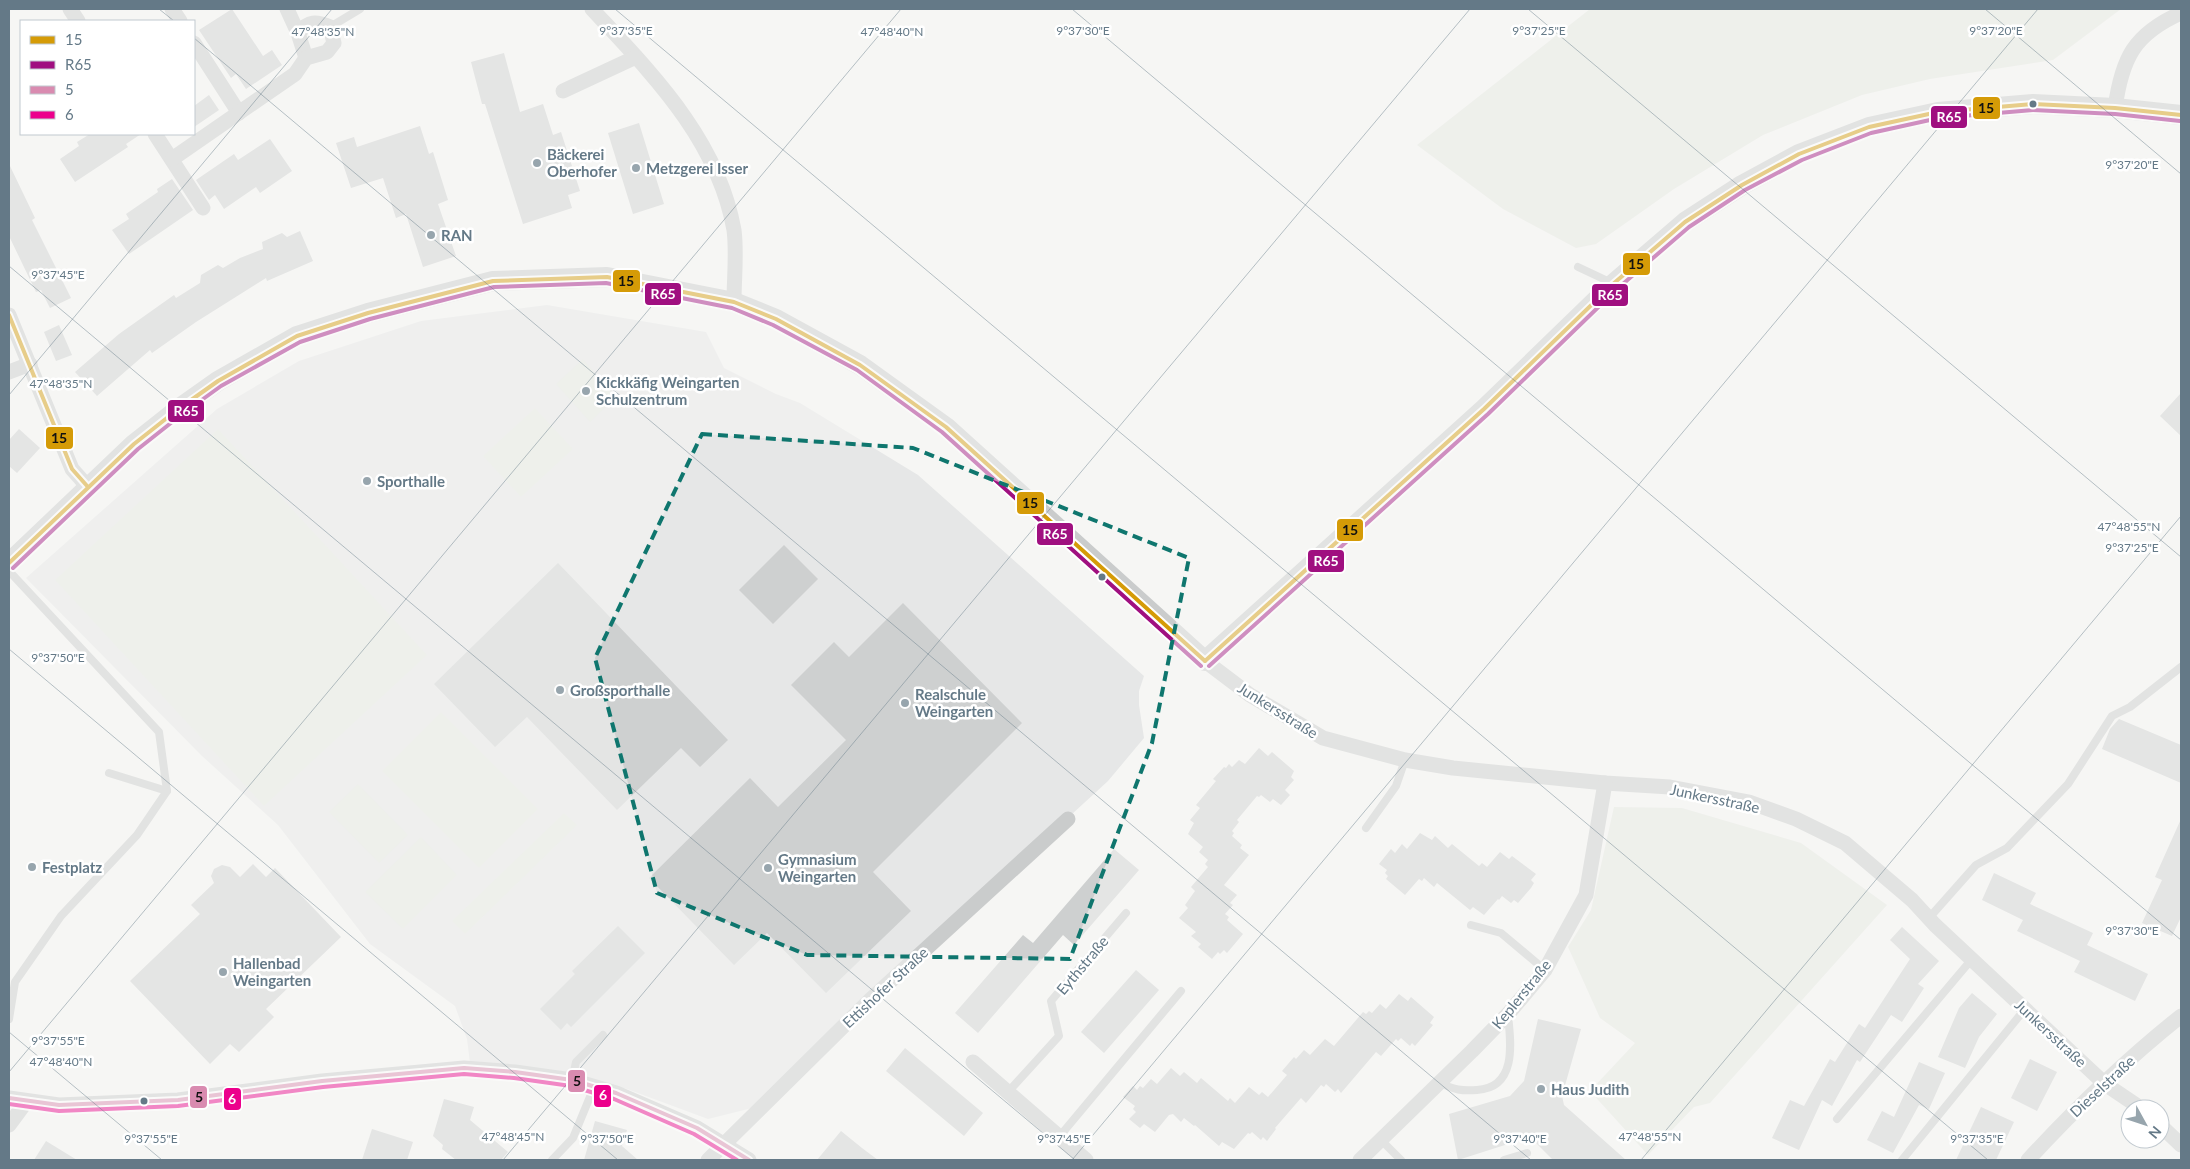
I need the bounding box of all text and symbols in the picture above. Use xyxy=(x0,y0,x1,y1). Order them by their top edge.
legend xyxy=(20,20,195,135)
text: 9°37'35"E xyxy=(599,23,653,38)
text: 9°37'30"E xyxy=(1056,23,1110,38)
text: 9°37'25"E xyxy=(1512,23,1566,38)
text: 9°37'20"E xyxy=(1969,23,2023,38)
text: 47°48'35"N xyxy=(292,24,354,39)
text: 47°48'40"N xyxy=(861,24,923,39)
text: 15 xyxy=(65,30,82,48)
text: R65 xyxy=(65,55,92,73)
text: 5 xyxy=(65,80,74,98)
line badge: 15 xyxy=(1972,96,2001,120)
text: 15 xyxy=(1978,99,1994,116)
unlabelled marker xyxy=(2028,99,2038,109)
text: 6 xyxy=(65,105,74,123)
line badge: R65 xyxy=(1930,105,1968,129)
text: R65 xyxy=(1936,108,1962,125)
place label: Bäckerei Oberhofer xyxy=(547,145,617,180)
marker: Bäckerei Oberhofer xyxy=(531,157,543,169)
text: 9°37'20"E xyxy=(2105,157,2159,172)
place label: Metzgerei Isser xyxy=(646,159,748,177)
marker: Metzgerei Isser xyxy=(630,162,642,174)
place label: RAN xyxy=(441,226,473,244)
marker: RAN xyxy=(425,229,437,241)
line badge: 15 xyxy=(1622,252,1651,276)
text: 15 xyxy=(1628,255,1644,272)
text: 9°37'45"E xyxy=(31,267,85,282)
line badge: 15 xyxy=(612,269,641,293)
text: 15 xyxy=(618,272,634,289)
line badge: R65 xyxy=(644,282,682,306)
line badge: R65 xyxy=(1591,283,1629,307)
text: R65 xyxy=(650,285,676,302)
text: R65 xyxy=(1597,286,1623,303)
place label: Kickkäfig Weingarten Schulzentrum xyxy=(596,373,740,408)
text: 47°48'35"N xyxy=(30,376,92,391)
marker: Kickkäfig Weingarten Schulzentrum xyxy=(580,385,592,397)
line badge: R65 xyxy=(167,399,205,423)
text: R65 xyxy=(173,402,199,419)
line badge: 15 xyxy=(45,426,74,450)
text: 15 xyxy=(51,429,67,446)
place label: Sporthalle xyxy=(377,472,445,490)
marker: Sporthalle xyxy=(361,475,373,487)
line badge: 15 xyxy=(1016,491,1045,515)
text: 15 xyxy=(1022,494,1038,511)
line badge: 15 xyxy=(1336,518,1364,542)
text: 47°48'55"N xyxy=(2098,519,2160,534)
text: 15 xyxy=(1342,521,1358,538)
line badge: R65 xyxy=(1036,522,1074,546)
text: R65 xyxy=(1042,525,1068,542)
text: 9°37'25"E xyxy=(2105,540,2159,555)
line badge: R65 xyxy=(1307,549,1345,573)
text: R65 xyxy=(1313,552,1339,569)
unlabelled marker xyxy=(1097,572,1107,582)
text: 9°37'50"E xyxy=(31,650,85,665)
street label: Junkersstraße xyxy=(1235,678,1321,742)
place label: Großsporthalle xyxy=(570,681,670,699)
marker: Großsporthalle xyxy=(554,684,566,696)
place label: Realschule Weingarten xyxy=(915,685,993,720)
marker: Realschule Weingarten xyxy=(899,697,911,709)
street label: Junkersstraße xyxy=(1669,780,1762,816)
place label: Gymnasium Weingarten xyxy=(778,850,857,885)
place label: Festplatz xyxy=(42,858,102,876)
marker: Festplatz xyxy=(26,861,38,873)
marker: Gymnasium Weingarten xyxy=(762,862,774,874)
text: 9°37'30"E xyxy=(2105,923,2159,938)
street label: Eythstraße xyxy=(1052,932,1112,998)
street label: Ettishofer Straße xyxy=(839,943,931,1031)
place label: Hallenbad Weingarten xyxy=(233,954,311,989)
street label: Keplerstraße xyxy=(1488,956,1554,1032)
marker: Hallenbad Weingarten xyxy=(217,966,229,978)
street label: Junkersstraße xyxy=(2012,995,2091,1071)
text: 9°37'55"E xyxy=(31,1033,85,1048)
street label: Dieselstraße xyxy=(2066,1051,2138,1121)
text: 47°48'40"N xyxy=(30,1054,92,1069)
line badge: 5 xyxy=(567,1069,586,1093)
text: 5 xyxy=(573,1072,581,1089)
place label: Haus Judith xyxy=(1551,1080,1629,1098)
marker: Haus Judith xyxy=(1535,1083,1547,1095)
line badge: 6 xyxy=(593,1084,612,1108)
line badge: 5 xyxy=(189,1085,208,1109)
text: 6 xyxy=(599,1086,607,1103)
line badge: 6 xyxy=(223,1087,242,1111)
text: 5 xyxy=(195,1088,203,1105)
text: 6 xyxy=(228,1090,236,1107)
unlabelled marker xyxy=(139,1096,149,1106)
north arrow xyxy=(2120,1099,2170,1149)
text: N xyxy=(2145,1123,2165,1142)
text: 47°48'45"N xyxy=(482,1129,544,1144)
text: 47°48'55"N xyxy=(1619,1129,1681,1144)
text: 9°37'55"E xyxy=(124,1131,178,1146)
text: 9°37'50"E xyxy=(580,1131,634,1146)
text: 9°37'45"E xyxy=(1037,1131,1091,1146)
text: 9°37'40"E xyxy=(1493,1131,1547,1146)
text: 9°37'35"E xyxy=(1950,1131,2004,1146)

